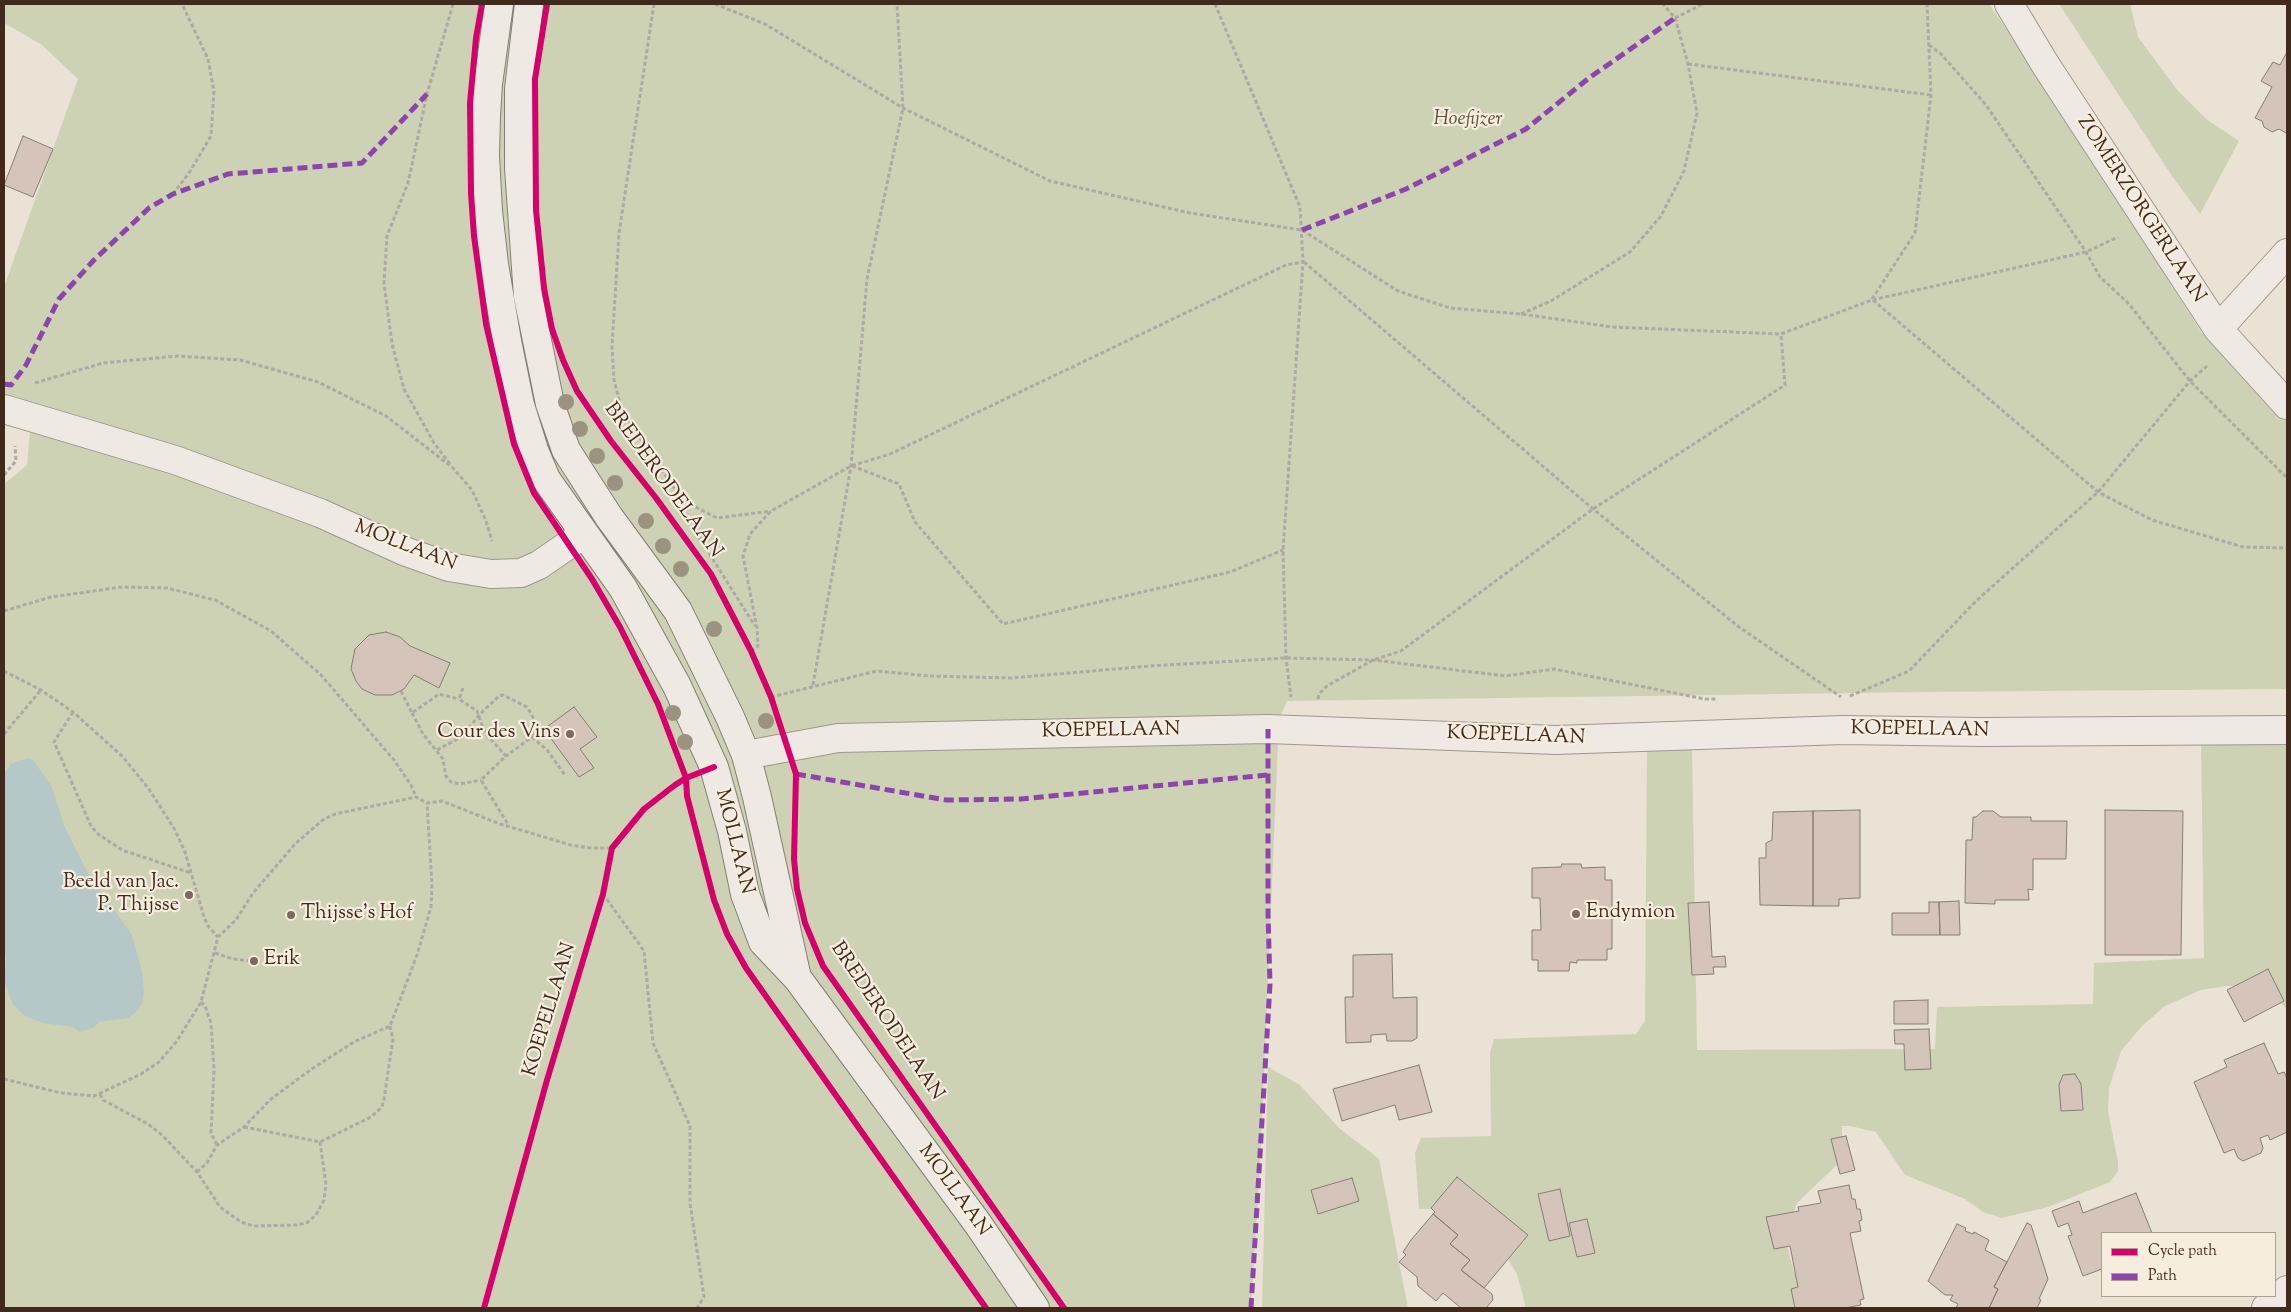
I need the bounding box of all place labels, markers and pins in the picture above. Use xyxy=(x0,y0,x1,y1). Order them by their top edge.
place label: Cour des Vins xyxy=(437,722,560,746)
marker: Cour des Vins xyxy=(564,728,576,740)
place label: Beeld van Jac. P. Thijsse xyxy=(63,872,179,919)
marker: Beeld van Jac. P. Thijsse xyxy=(183,889,195,901)
place label: Endymion xyxy=(1586,902,1676,926)
place label: Thijsse's Hof xyxy=(301,903,413,927)
marker: Endymion xyxy=(1570,908,1582,920)
marker: Thijsse's Hof xyxy=(285,909,297,921)
place label: Erik xyxy=(264,949,300,973)
marker: Erik xyxy=(248,955,260,967)

